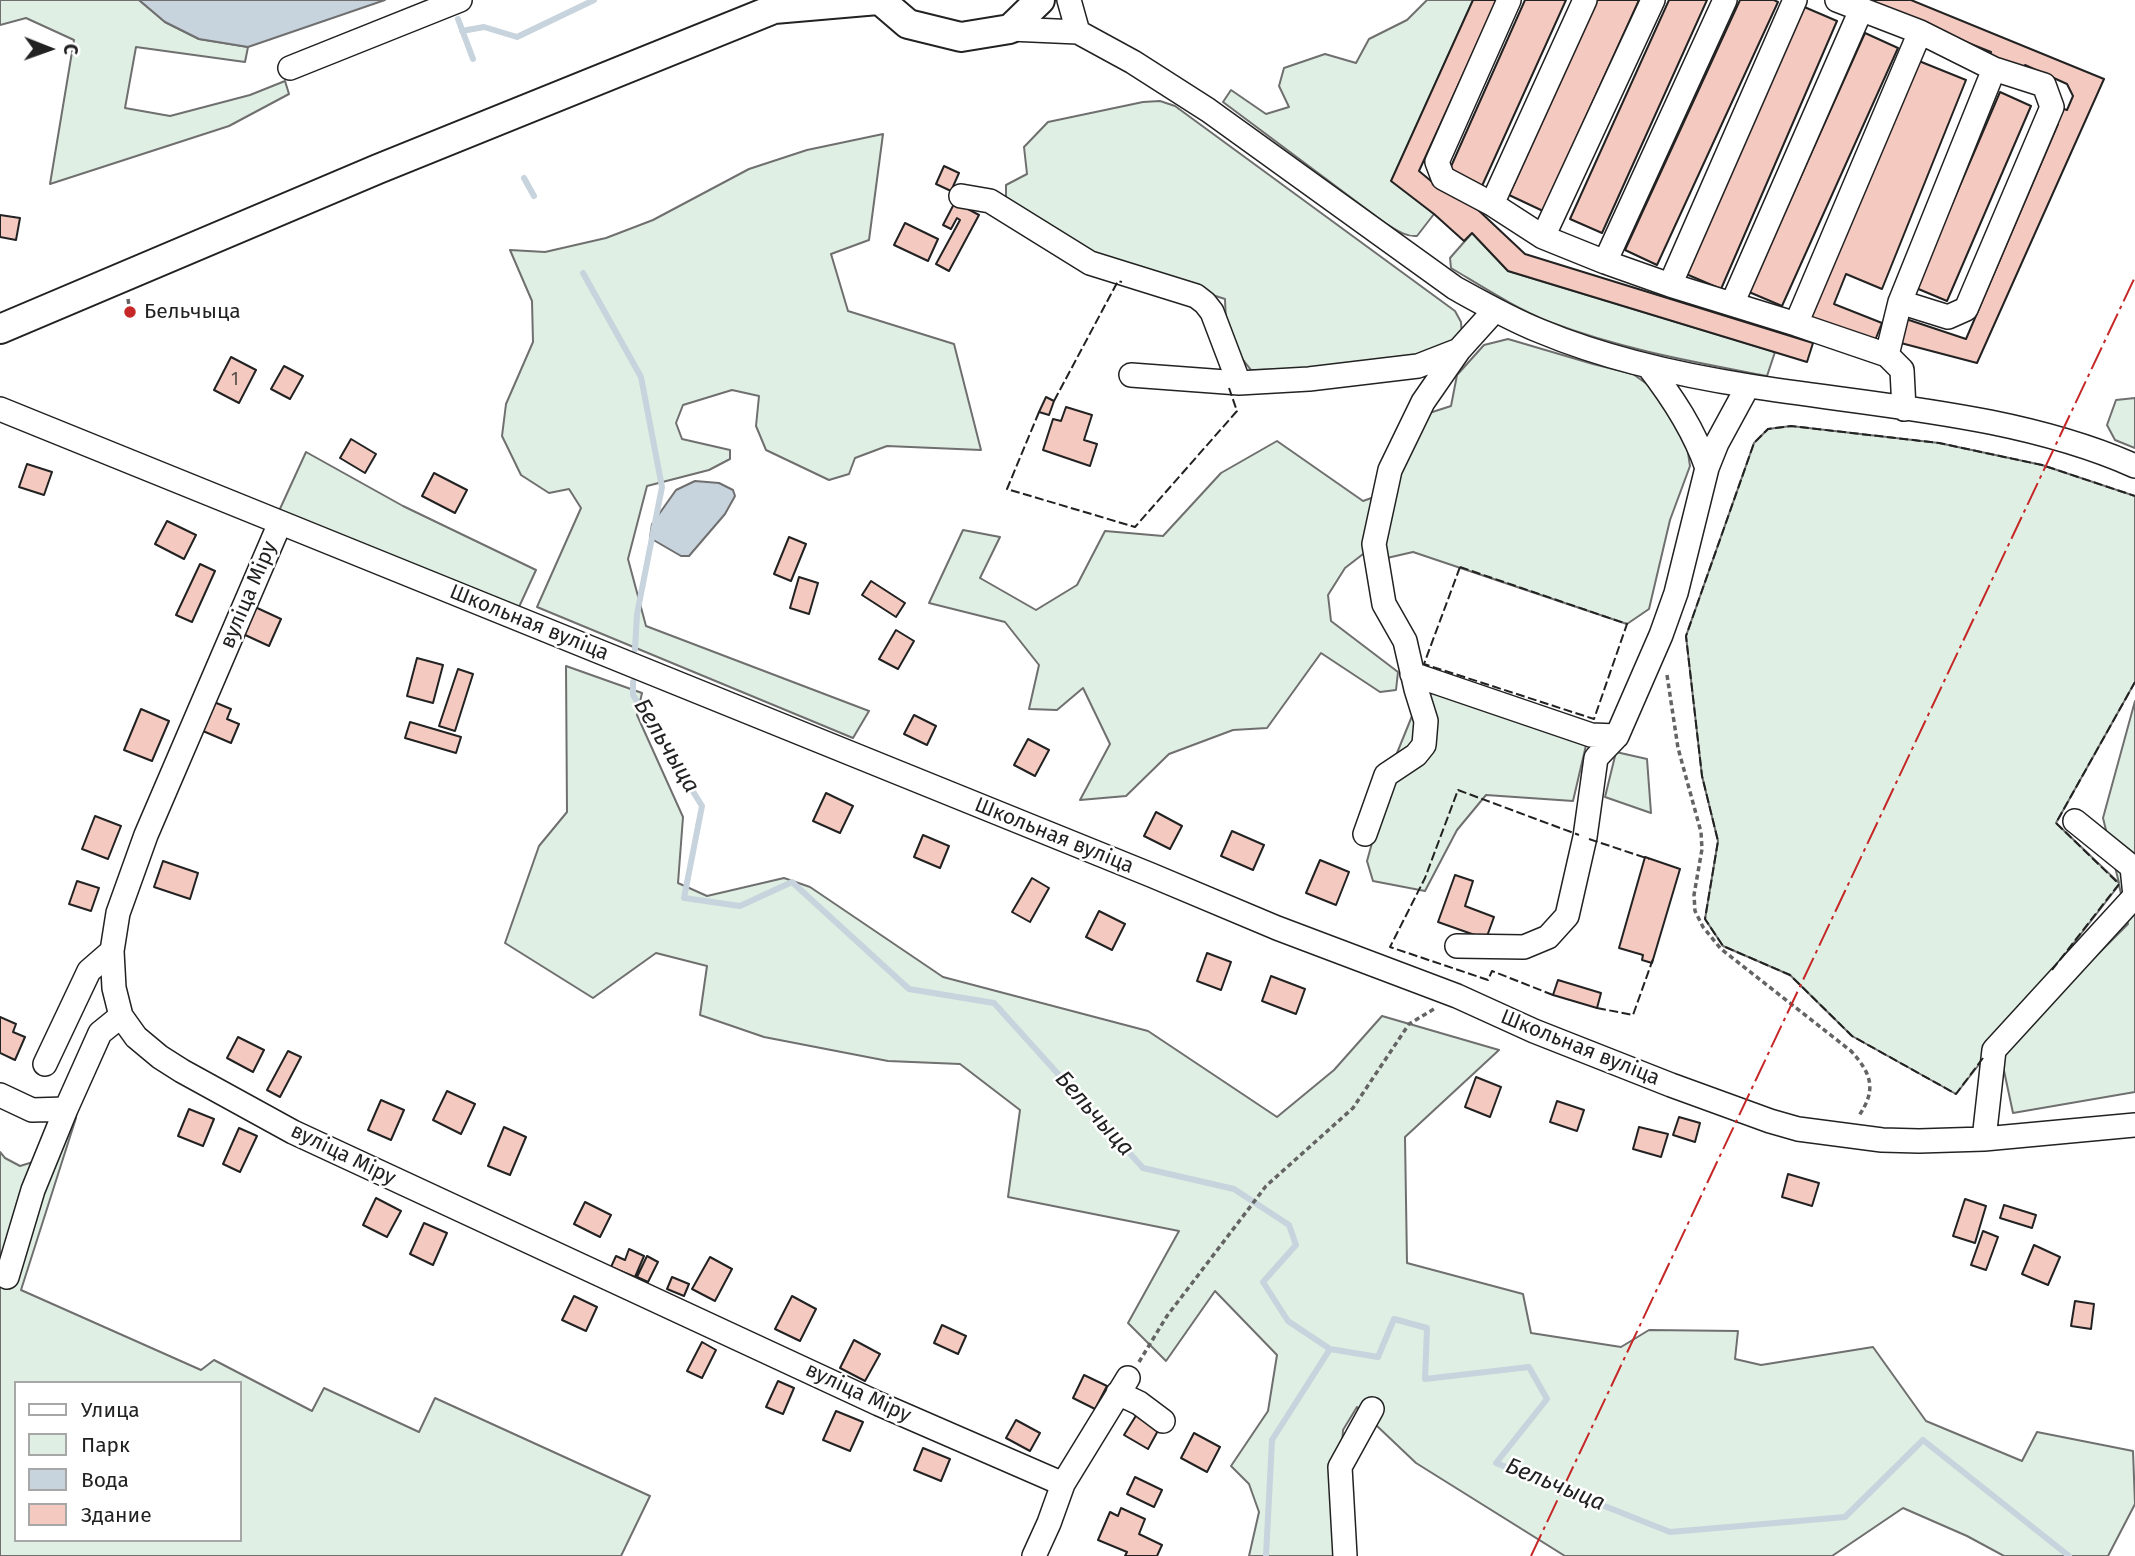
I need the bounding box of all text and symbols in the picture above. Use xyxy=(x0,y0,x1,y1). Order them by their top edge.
north arrow xyxy=(14,14,84,84)
text: С xyxy=(59,44,82,55)
place label: Бельчыца xyxy=(144,299,241,325)
marker: Бельчыца xyxy=(122,304,138,320)
house number: 1 xyxy=(231,369,239,391)
street label: вуліца Міру xyxy=(215,538,283,652)
street label: Школьная вуліца xyxy=(446,580,612,666)
water label: Бельчыца xyxy=(627,694,705,798)
street label: Школьная вуліца xyxy=(971,793,1137,879)
street label: Школьная вуліца xyxy=(1497,1005,1663,1091)
water label: Бельчыца xyxy=(1049,1066,1139,1162)
street label: вуліца Міру xyxy=(286,1119,400,1191)
street label: вуліца Міру xyxy=(801,1358,915,1428)
legend xyxy=(14,1381,242,1542)
text: Улица xyxy=(81,1397,140,1423)
text: Парк xyxy=(81,1432,130,1458)
water label: Бельчыца xyxy=(1501,1453,1609,1517)
text: Вода xyxy=(81,1467,129,1493)
text: Здание xyxy=(81,1502,152,1528)

